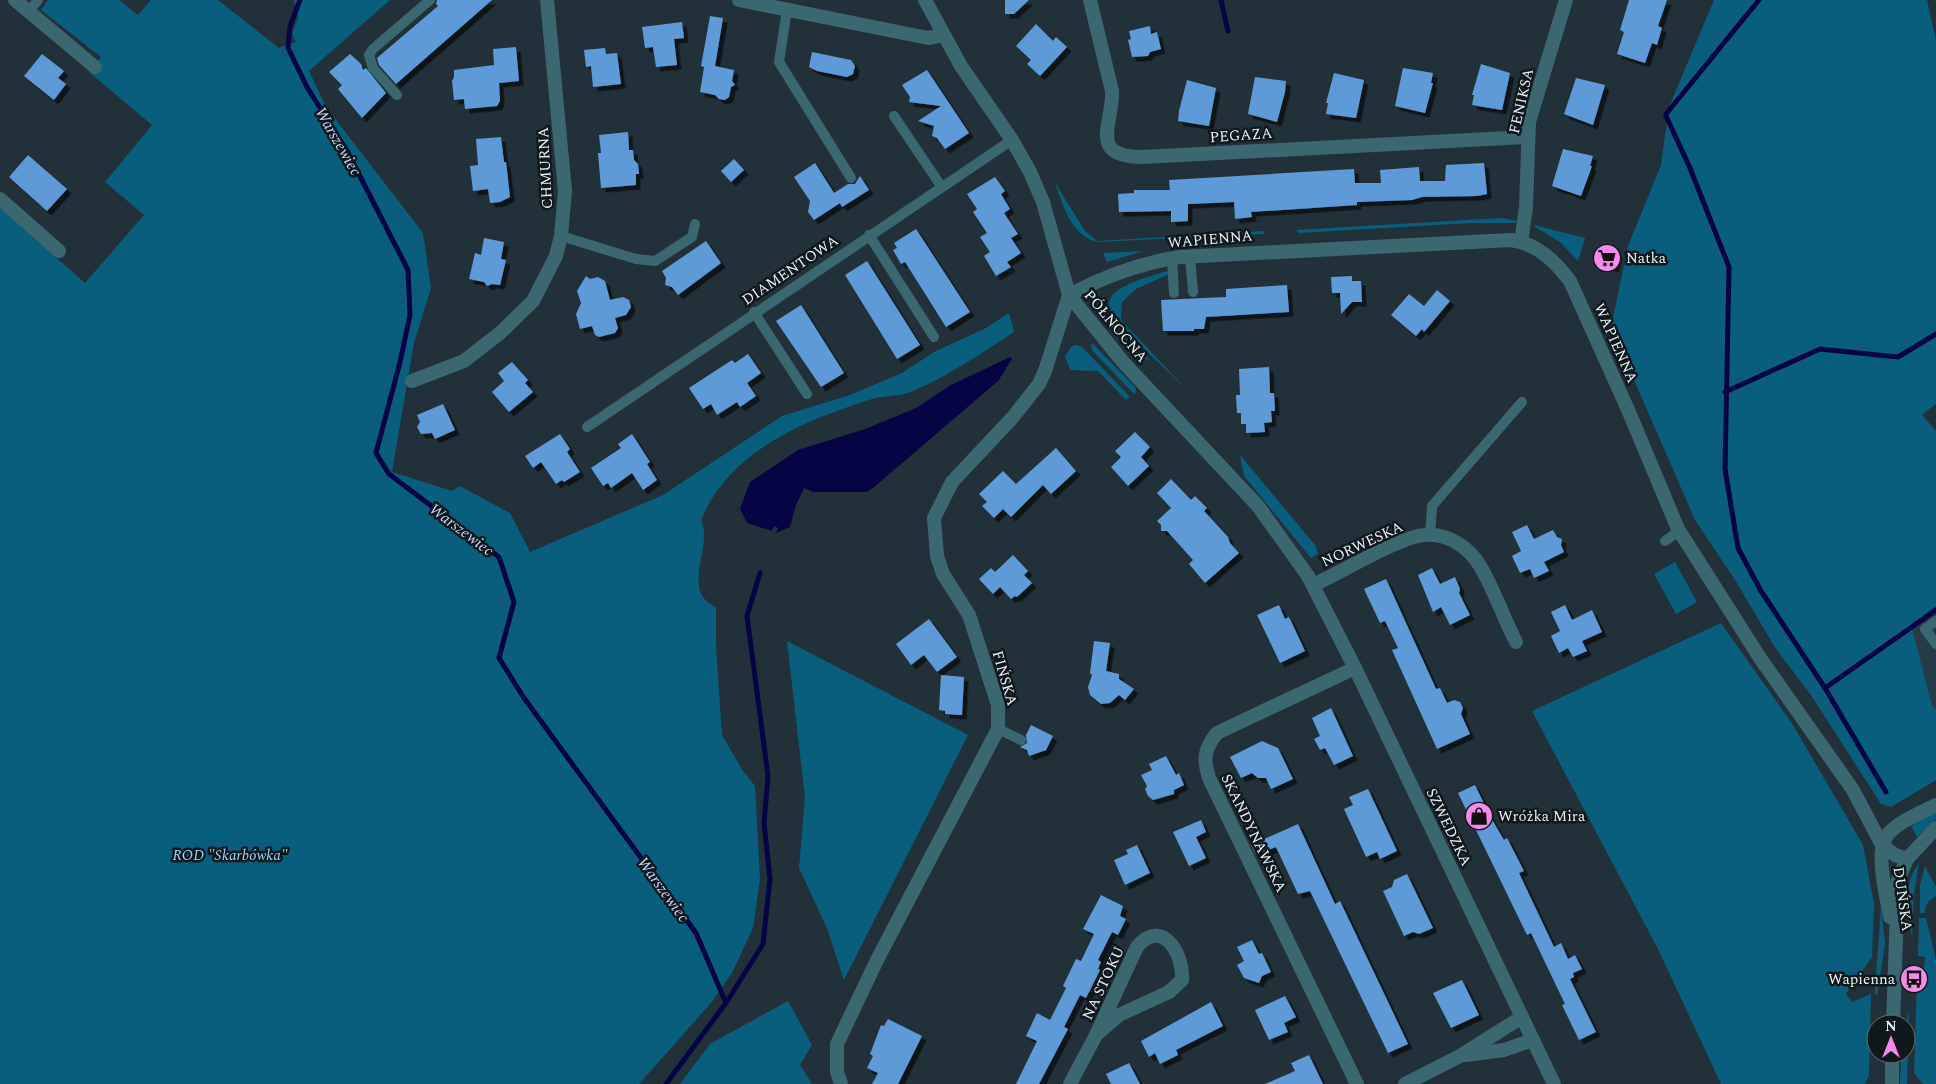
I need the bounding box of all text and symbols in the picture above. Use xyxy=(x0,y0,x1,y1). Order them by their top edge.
street label: FENIKSA xyxy=(1503,66,1540,136)
water label: Warszewiec xyxy=(309,103,368,181)
street label: PEGAZA xyxy=(1209,122,1273,149)
street label: CHMURNA xyxy=(532,126,559,210)
street label: WAPIENNA xyxy=(1167,224,1253,255)
street label: DIAMENTOWA xyxy=(737,230,843,311)
supermarket icon: Natka xyxy=(1592,243,1622,273)
place label: Natka xyxy=(1626,247,1667,270)
street label: PÓŁNOCNA xyxy=(1078,285,1153,368)
street label: WAPIENNA xyxy=(1588,300,1643,387)
water label: Warszewiec xyxy=(424,497,499,562)
street label: NORWESKA xyxy=(1318,515,1407,573)
street label: FIŃSKA xyxy=(986,648,1023,709)
street label: SKANDYNAWSKA xyxy=(1215,770,1292,897)
street label: SZWEDZKA xyxy=(1420,784,1477,870)
shop icon: Wróżka Mira xyxy=(1464,801,1494,831)
place label: Wróżka Mira xyxy=(1498,805,1586,828)
park label: ROD "Skarbówka" xyxy=(172,844,288,867)
water label: Warszewiec xyxy=(631,852,695,928)
street label: DUŃSKA xyxy=(1887,865,1918,933)
street label: NA STOKU xyxy=(1076,942,1131,1024)
bus stop icon: Wapienna xyxy=(1899,964,1929,994)
place label: Wapienna xyxy=(1828,968,1896,991)
north arrow xyxy=(1866,1014,1916,1064)
text: N xyxy=(1885,1016,1897,1037)

